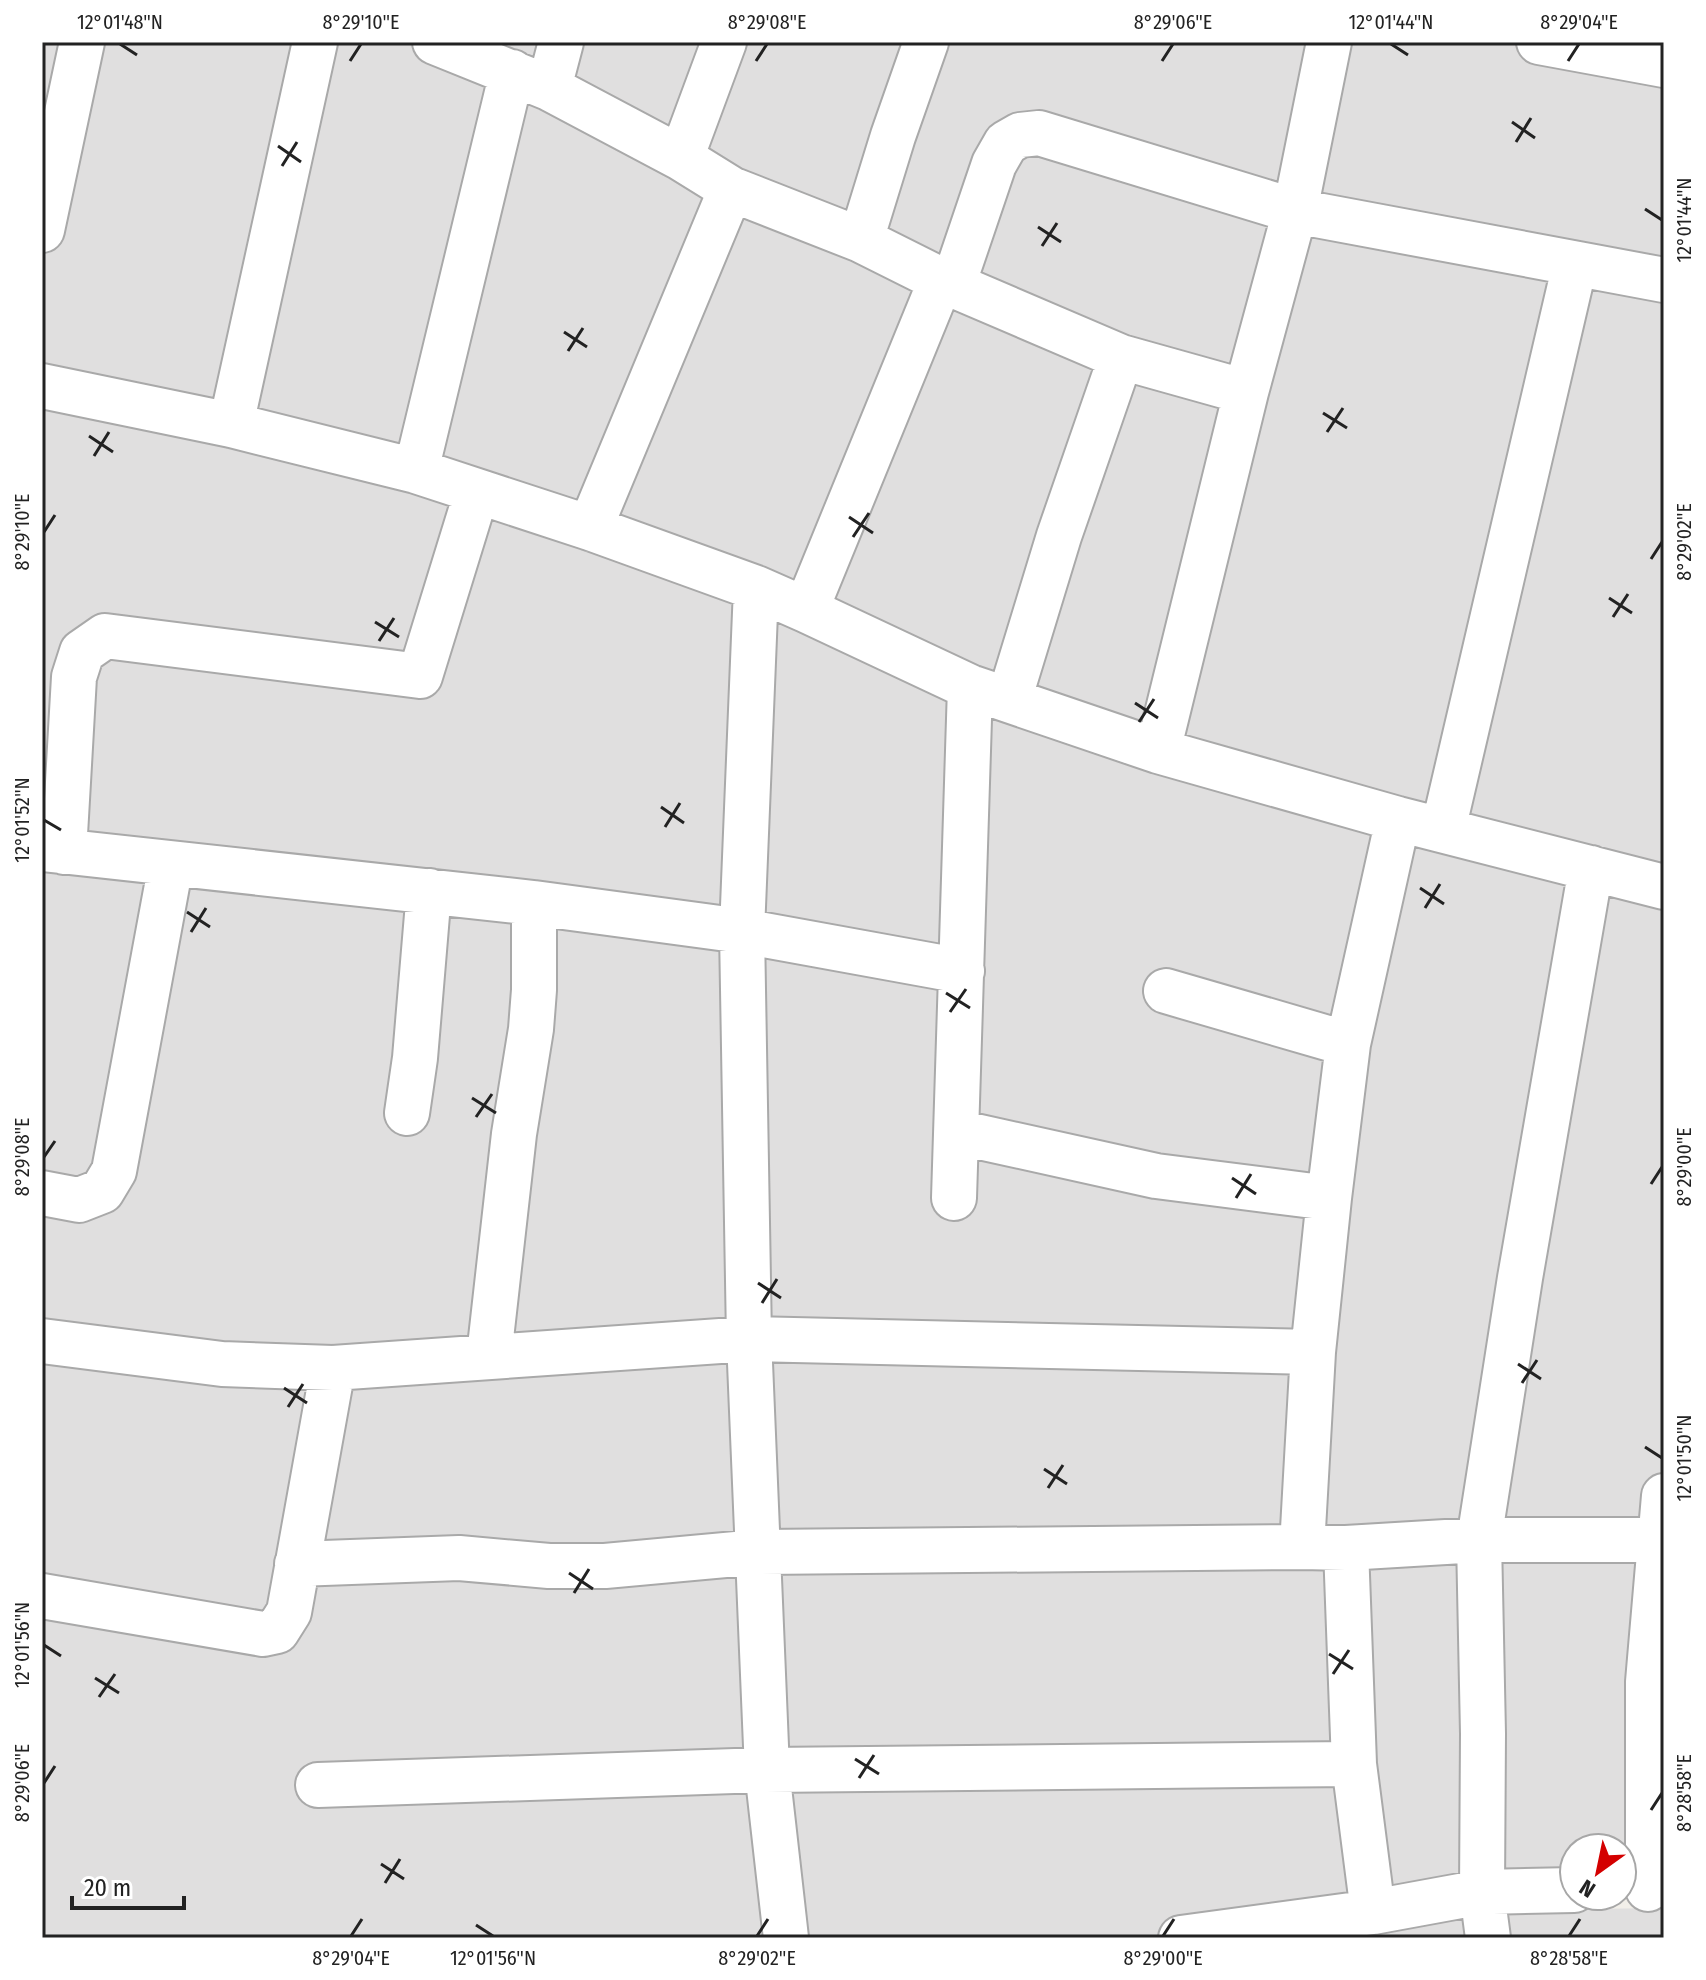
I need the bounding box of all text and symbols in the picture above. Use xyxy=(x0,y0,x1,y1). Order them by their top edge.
text: 12°01'48"N xyxy=(77,10,163,34)
text: 8°29'10"E xyxy=(323,10,399,34)
text: 8°29'08"E xyxy=(728,10,806,34)
text: 8°29'06"E xyxy=(1134,10,1212,34)
text: 12°01'44"N xyxy=(1348,10,1434,34)
text: 8°29'04"E xyxy=(1540,10,1618,34)
text: 12°01'44"N xyxy=(1672,177,1696,263)
text: 8°29'10"E xyxy=(10,494,34,570)
text: 8°29'02"E xyxy=(1672,503,1696,581)
text: 12°01'52"N xyxy=(10,777,34,863)
text: 8°29'08"E xyxy=(10,1118,34,1196)
text: 8°29'00"E xyxy=(1672,1127,1696,1207)
text: 12°01'50"N xyxy=(1672,1415,1696,1501)
text: 12°01'56"N xyxy=(10,1602,34,1688)
text: 8°29'06"E xyxy=(10,1744,34,1822)
text: 8°28'58"E xyxy=(1672,1754,1696,1832)
north arrow xyxy=(1558,1832,1638,1912)
scale bar xyxy=(72,1860,184,1910)
text: N xyxy=(1574,1873,1600,1903)
text: 20 m xyxy=(84,1874,131,1902)
text: 8°29'04"E xyxy=(312,1946,390,1970)
text: 12°01'56"N xyxy=(450,1946,536,1970)
text: 8°29'02"E xyxy=(718,1946,796,1970)
text: 8°29'00"E xyxy=(1123,1946,1203,1970)
text: 8°28'58"E xyxy=(1530,1946,1608,1970)

